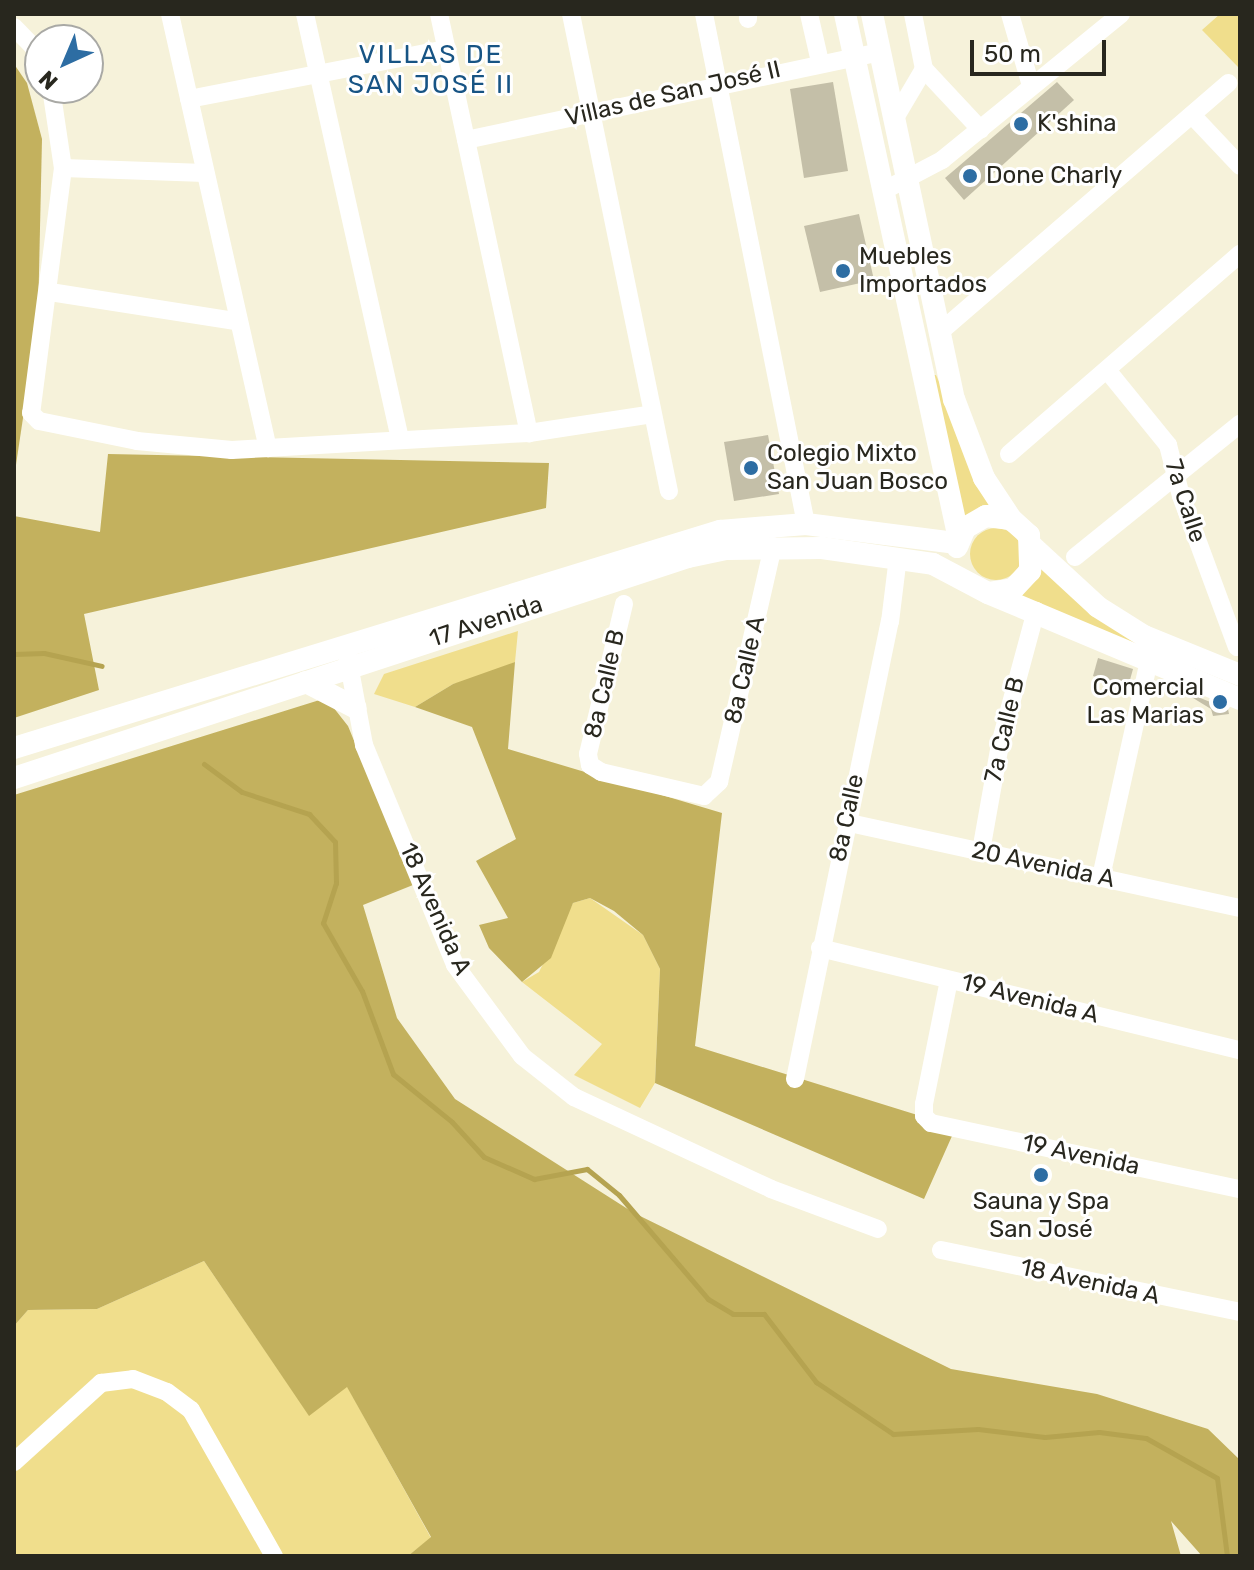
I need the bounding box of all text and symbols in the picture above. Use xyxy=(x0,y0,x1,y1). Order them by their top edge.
north arrow xyxy=(24,24,104,104)
scale bar xyxy=(974,24,1110,74)
district label: VILLAS DE SAN JOSÉ II xyxy=(348,39,514,100)
text: 50 m xyxy=(984,40,1041,68)
street label: Villas de San José II xyxy=(562,55,784,133)
text: N xyxy=(33,65,63,95)
place label: K'shina xyxy=(1037,110,1117,138)
marker: K'shina xyxy=(1012,115,1030,133)
place label: Done Charly xyxy=(986,162,1122,190)
marker: Done Charly xyxy=(961,167,979,185)
place label: Muebles Importados xyxy=(859,243,987,299)
marker: Muebles Importados xyxy=(834,262,852,280)
place label: Colegio Mixto San Juan Bosco xyxy=(767,440,948,496)
street label: 7a Calle xyxy=(1158,456,1212,546)
marker: Colegio Mixto San Juan Bosco xyxy=(742,459,760,477)
street label: 17 Avenida xyxy=(425,590,547,654)
street label: 8a Calle A xyxy=(719,613,771,727)
street label: 8a Calle B xyxy=(579,627,631,741)
street label: 7a Calle B xyxy=(979,674,1031,786)
place label: Comercial Las Marias xyxy=(1086,674,1204,730)
marker: Comercial Las Marias xyxy=(1211,693,1229,711)
street label: 8a Calle xyxy=(824,772,870,864)
street label: 20 Avenida A xyxy=(968,836,1118,894)
street label: 18 Avenida A xyxy=(393,838,477,980)
street label: 19 Avenida A xyxy=(958,968,1102,1030)
street label: 19 Avenida xyxy=(1019,1128,1143,1182)
marker: Sauna y Spa San José xyxy=(1032,1166,1050,1184)
place label: Sauna y Spa San José xyxy=(972,1188,1110,1244)
street label: 18 Avenida A xyxy=(1017,1253,1163,1311)

